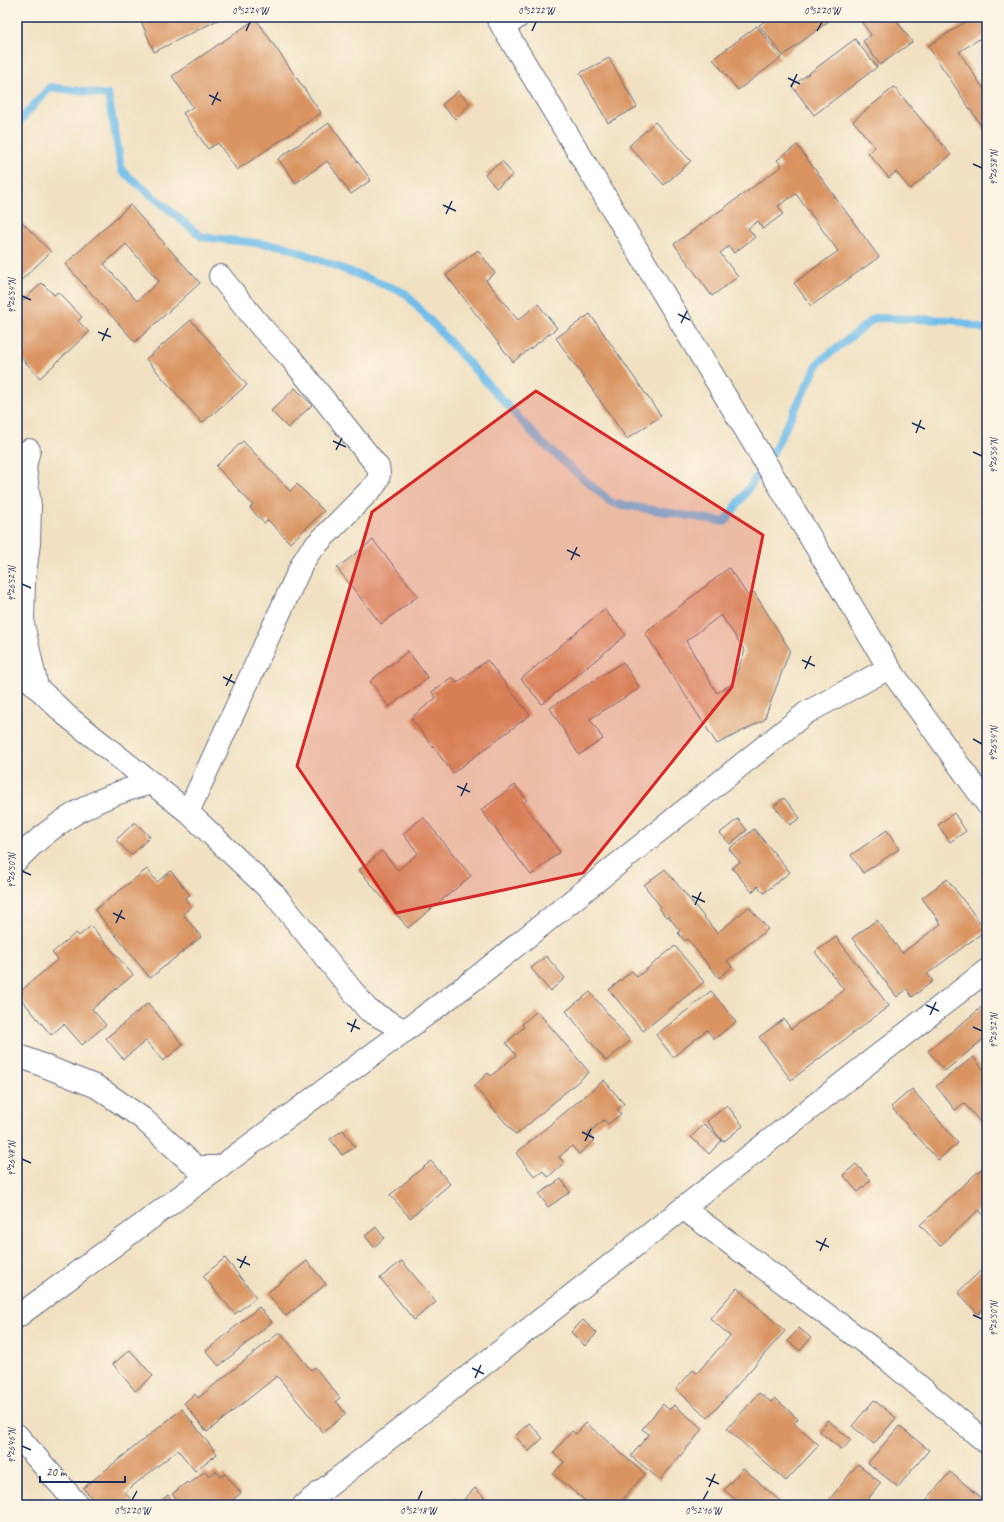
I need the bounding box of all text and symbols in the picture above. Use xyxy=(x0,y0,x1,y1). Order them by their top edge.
text: 0°52'24"W xyxy=(232,4,270,17)
text: 0°52'22"W xyxy=(518,4,556,17)
text: 0°52'20"W xyxy=(804,4,842,17)
text: 9°26'58"N xyxy=(987,149,1000,185)
text: 9°26'54"N xyxy=(5,277,18,313)
text: 9°26'56"N xyxy=(987,437,1000,473)
text: 9°26'52"N xyxy=(5,565,18,601)
text: 9°26'54"N xyxy=(987,725,1000,761)
text: 9°26'50"N xyxy=(5,852,18,888)
text: 9°26'52"N xyxy=(987,1012,1000,1048)
text: 9°26'48"N xyxy=(5,1140,18,1176)
text: 9°26'50"N xyxy=(987,1300,1000,1336)
text: 9°26'46"N xyxy=(5,1427,18,1463)
scale bar xyxy=(40,1458,125,1484)
text: 20 m xyxy=(46,1464,68,1480)
text: 0°52'20"W xyxy=(114,1504,152,1517)
text: 0°52'18"W xyxy=(400,1504,438,1517)
text: 0°52'16"W xyxy=(685,1504,723,1517)

